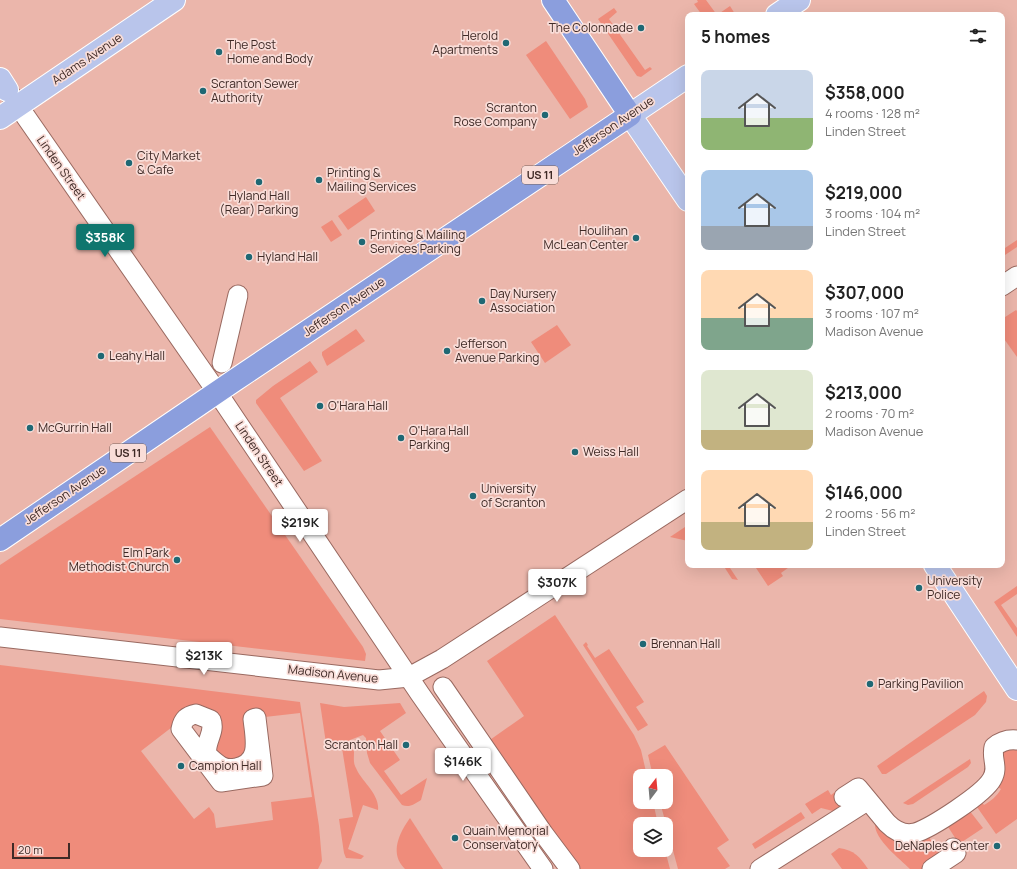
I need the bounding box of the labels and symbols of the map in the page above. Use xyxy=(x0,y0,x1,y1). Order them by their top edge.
place label: The Colonnade xyxy=(549,19,633,36)
marker: The Colonnade xyxy=(636,23,646,33)
place label: Herold Apartments xyxy=(432,27,498,58)
street label: Adams Avenue xyxy=(48,29,125,88)
place label: The Post Home and Body xyxy=(227,36,314,67)
marker: Herold Apartments xyxy=(501,38,511,48)
marker: The Post Home and Body xyxy=(214,47,224,57)
place label: Scranton Sewer Authority xyxy=(211,75,299,106)
marker: Scranton Sewer Authority xyxy=(198,86,208,96)
street label: Jefferson Avenue xyxy=(568,92,657,159)
place label: Scranton Rose Company xyxy=(454,99,538,130)
marker: Scranton Rose Company xyxy=(540,110,550,120)
street label: Linden Street xyxy=(33,132,90,203)
place label: City Market & Cafe xyxy=(137,147,201,178)
marker: City Market & Cafe xyxy=(124,158,134,168)
place label: Printing & Mailing Services xyxy=(327,164,416,195)
road number: US 11 xyxy=(522,166,558,184)
marker: Printing & Mailing Services xyxy=(314,175,324,185)
marker: Hyland Hall (Rear) Parking xyxy=(254,177,264,187)
place label: Hyland Hall (Rear) Parking xyxy=(220,187,298,218)
place label: Houlihan McLean Center xyxy=(544,222,629,253)
pin: $358K xyxy=(77,224,133,258)
place label: Printing & Mailing Services Parking xyxy=(370,226,465,257)
marker: Houlihan McLean Center xyxy=(631,233,641,243)
marker: Printing & Mailing Services Parking xyxy=(357,237,367,247)
place label: Hyland Hall xyxy=(257,248,318,265)
marker: Hyland Hall xyxy=(244,252,254,262)
street label: Jefferson Avenue xyxy=(299,273,388,340)
place label: Day Nursery Association xyxy=(490,285,557,316)
marker: Day Nursery Association xyxy=(477,296,487,306)
place label: Jefferson Avenue Parking xyxy=(455,335,539,366)
marker: Jefferson Avenue Parking xyxy=(442,346,452,356)
place label: Leahy Hall xyxy=(109,347,165,364)
marker: Leahy Hall xyxy=(96,351,106,361)
place label: O'Hara Hall xyxy=(328,397,388,414)
marker: O'Hara Hall xyxy=(315,401,325,411)
street label: Linden Street xyxy=(231,418,287,490)
place label: McGurrin Hall xyxy=(38,419,112,436)
place label: O'Hara Hall Parking xyxy=(409,422,469,453)
marker: McGurrin Hall xyxy=(25,423,35,433)
marker: O'Hara Hall Parking xyxy=(396,433,406,443)
place label: Weiss Hall xyxy=(583,443,639,460)
road number: US 11 xyxy=(110,444,146,462)
marker: Weiss Hall xyxy=(570,447,580,457)
street label: Jefferson Avenue xyxy=(20,461,109,528)
place label: University of Scranton xyxy=(481,480,545,511)
marker: University of Scranton xyxy=(468,491,478,501)
pin: $219K xyxy=(272,509,328,543)
place label: Elm Park Methodist Church xyxy=(69,544,170,575)
marker: Elm Park Methodist Church xyxy=(172,555,182,565)
pin: $307K xyxy=(529,569,585,603)
place label: University Police xyxy=(927,572,983,603)
marker: University Police xyxy=(914,583,924,593)
place label: Brennan Hall xyxy=(651,635,720,652)
marker: Brennan Hall xyxy=(638,639,648,649)
pin: $213K xyxy=(176,642,232,676)
street label: Madison Avenue xyxy=(287,660,379,687)
place label: Parking Pavilion xyxy=(878,675,963,692)
marker: Parking Pavilion xyxy=(865,679,875,689)
place label: Scranton Hall xyxy=(324,736,398,753)
marker: Scranton Hall xyxy=(401,740,411,750)
pin: $146K xyxy=(435,748,491,782)
place label: Campion Hall xyxy=(189,757,261,774)
marker: Campion Hall xyxy=(176,761,186,771)
north arrow xyxy=(633,769,673,809)
place label: Quain Memorial Conservatory xyxy=(463,822,549,853)
marker: Quain Memorial Conservatory xyxy=(450,833,460,843)
place label: DeNaples Center xyxy=(895,837,990,854)
scale bar xyxy=(12,841,70,860)
marker: DeNaples Center xyxy=(992,841,1002,851)

